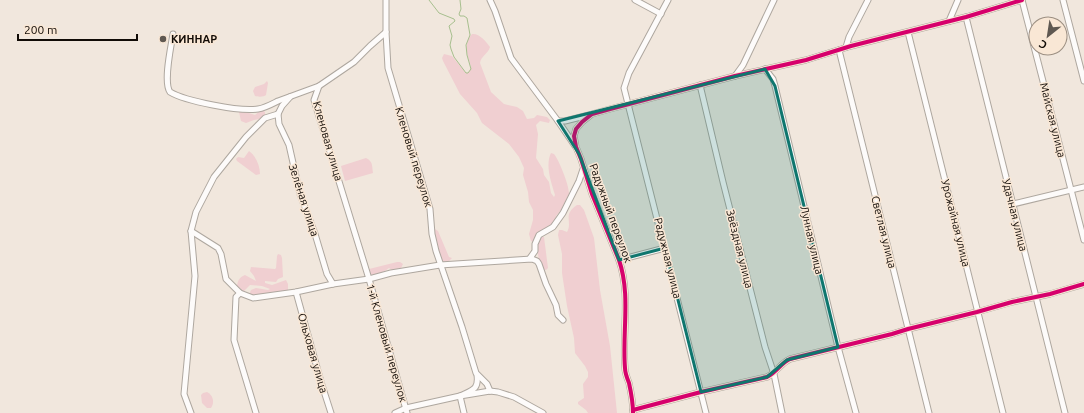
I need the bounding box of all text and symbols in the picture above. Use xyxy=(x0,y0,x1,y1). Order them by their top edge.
scale bar xyxy=(18,16,137,42)
north arrow xyxy=(1028,16,1068,56)
text: 200 m xyxy=(24,23,57,36)
place label: КИННАР xyxy=(171,33,217,45)
marker: КИННАР xyxy=(158,34,168,44)
text: С xyxy=(1037,38,1049,52)
street label: Майская улица xyxy=(1038,81,1068,159)
street label: Кленовая улица xyxy=(311,100,345,182)
street label: Кленовый переулок xyxy=(393,105,435,209)
street label: Зелёная улица xyxy=(287,162,321,238)
street label: Радужный переулок xyxy=(587,162,635,264)
street label: Урожайная улица xyxy=(939,178,973,268)
street label: Удачная улица xyxy=(1000,178,1030,252)
street label: Светлая улица xyxy=(869,195,899,269)
street label: Лунная улица xyxy=(798,205,826,275)
street label: Звёздная улица xyxy=(724,208,756,290)
street label: Радужная улица xyxy=(652,216,684,300)
street label: 1-й Кленовый переулок xyxy=(364,282,410,404)
street label: Ольховая улица xyxy=(296,312,330,394)

